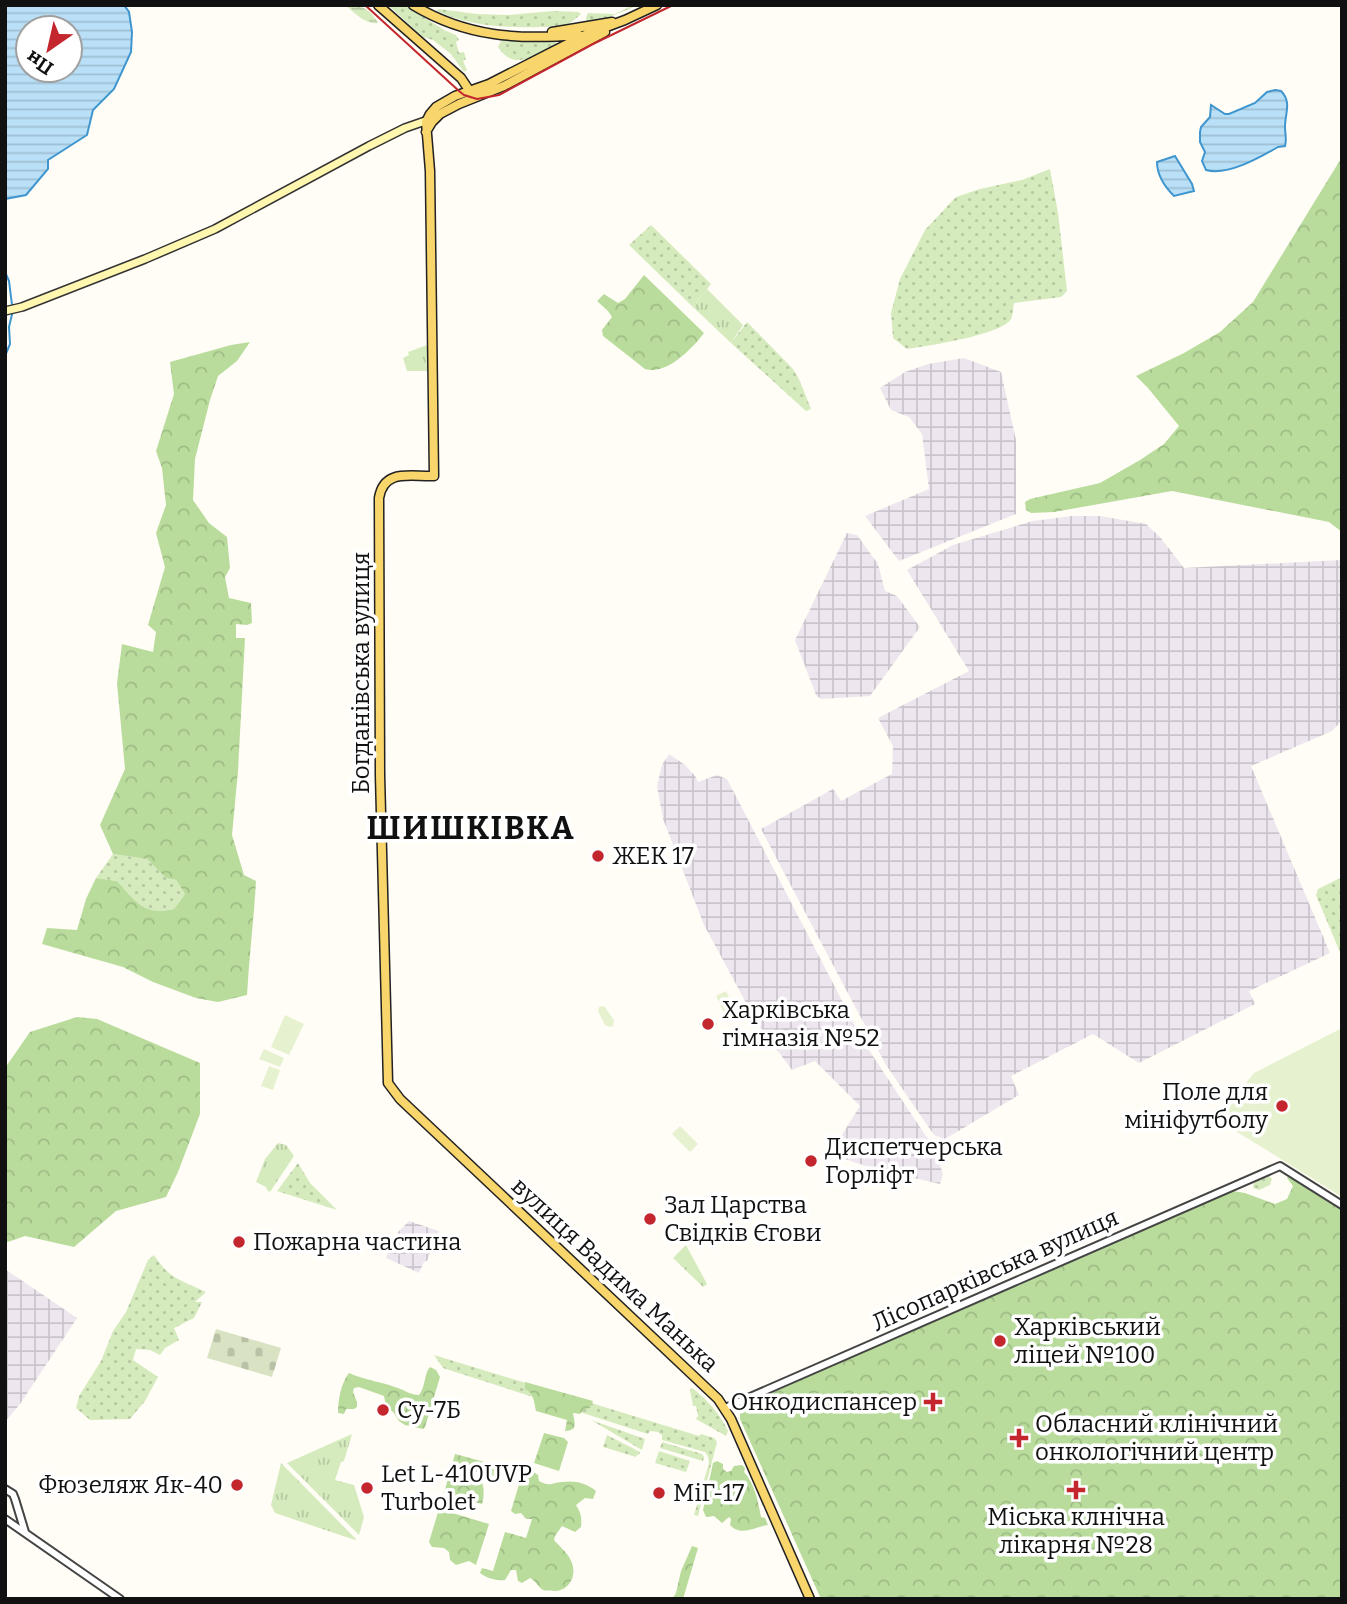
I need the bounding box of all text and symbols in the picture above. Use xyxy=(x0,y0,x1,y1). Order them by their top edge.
north arrow xyxy=(14,14,84,84)
text: Пн xyxy=(22,45,58,80)
street label: Богданівська вулиця xyxy=(347,552,375,794)
district label: ШИШКІВКА xyxy=(366,809,576,847)
place label: ЖЕК 17 xyxy=(612,842,694,870)
marker: ЖЕК 17 xyxy=(590,848,606,864)
place label: Харківська гімназія №52 xyxy=(722,996,880,1052)
marker: Харківська гімназія №52 xyxy=(700,1016,716,1032)
place label: Поле для мініфутболу xyxy=(1124,1078,1268,1134)
marker: Поле для мініфутболу xyxy=(1274,1098,1290,1114)
place label: Диспетчерська Горліфт xyxy=(825,1133,1003,1189)
marker: Диспетчерська Горліфт xyxy=(803,1153,819,1169)
street label: вулиця Вадима Манька xyxy=(506,1172,724,1378)
place label: Зал Царства Свідків Єгови xyxy=(664,1191,822,1247)
street label: Лісопарківська вулиця xyxy=(867,1203,1123,1337)
marker: Зал Царства Свідків Єгови xyxy=(642,1211,658,1227)
place label: Пожарна частина xyxy=(253,1228,462,1256)
marker: Пожарна частина xyxy=(231,1234,247,1250)
place label: Харківський ліцей №100 xyxy=(1014,1313,1161,1369)
marker: Харківський ліцей №100 xyxy=(992,1333,1008,1349)
place label: Онкодиспансер xyxy=(730,1388,917,1416)
marker: Онкодиспансер xyxy=(923,1392,943,1412)
place label: Су-7Б xyxy=(397,1396,461,1424)
marker: Су-7Б xyxy=(375,1402,391,1418)
place label: Обласний клінічний онкологічний центр xyxy=(1035,1410,1278,1466)
marker: Обласний клінічний онкологічний центр xyxy=(1009,1428,1029,1448)
place label: Let L-410UVP Turbolet xyxy=(381,1460,532,1516)
place label: Фюзеляж Як-40 xyxy=(38,1471,223,1499)
marker: Фюзеляж Як-40 xyxy=(229,1477,245,1493)
place label: МіГ-17 xyxy=(673,1479,744,1507)
marker: Let L-410UVP Turbolet xyxy=(359,1480,375,1496)
marker: Міська клнічна лікарня №28 xyxy=(1066,1480,1086,1500)
marker: МіГ-17 xyxy=(651,1485,667,1501)
place label: Міська клнічна лікарня №28 xyxy=(987,1503,1165,1559)

